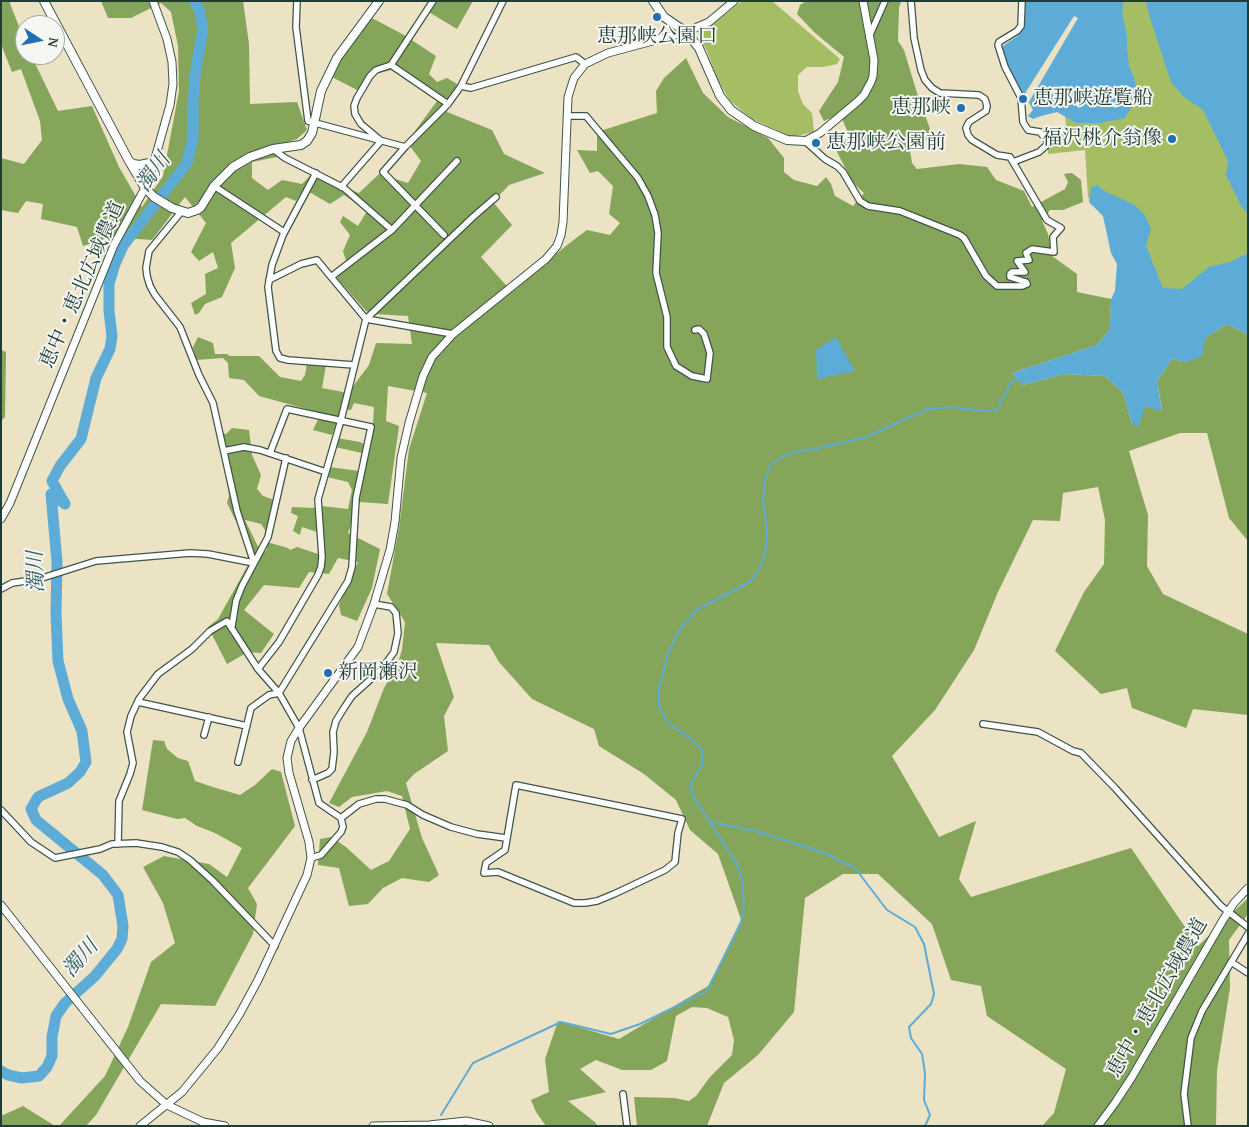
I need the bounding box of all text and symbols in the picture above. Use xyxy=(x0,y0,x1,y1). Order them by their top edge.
marker: 恵那峡公園口 xyxy=(651,11,663,23)
north arrow xyxy=(15,15,65,65)
place label: 恵那峡公園口 xyxy=(597,25,717,49)
text: N xyxy=(43,36,64,49)
place label: 恵那峡遊覧船 xyxy=(1033,87,1153,111)
marker: 恵那峡遊覧船 xyxy=(1017,93,1029,105)
place label: 恵那峡 xyxy=(891,96,951,120)
marker: 恵那峡 xyxy=(955,102,967,114)
place label: 福沢桃介翁像 xyxy=(1042,127,1162,151)
place label: 恵那峡公園前 xyxy=(826,131,946,155)
marker: 福沢桃介翁像 xyxy=(1166,133,1178,145)
marker: 恵那峡公園前 xyxy=(810,137,822,149)
water label: 濁川 xyxy=(131,149,177,197)
street label: 恵中・恵北広域農道 xyxy=(35,198,131,372)
water label: 濁川 xyxy=(24,551,50,593)
place label: 新岡瀬沢 xyxy=(338,661,418,685)
marker: 新岡瀬沢 xyxy=(322,667,334,679)
street label: 恵中・恵北広域農道 xyxy=(1103,914,1213,1082)
water label: 濁川 xyxy=(58,935,104,983)

